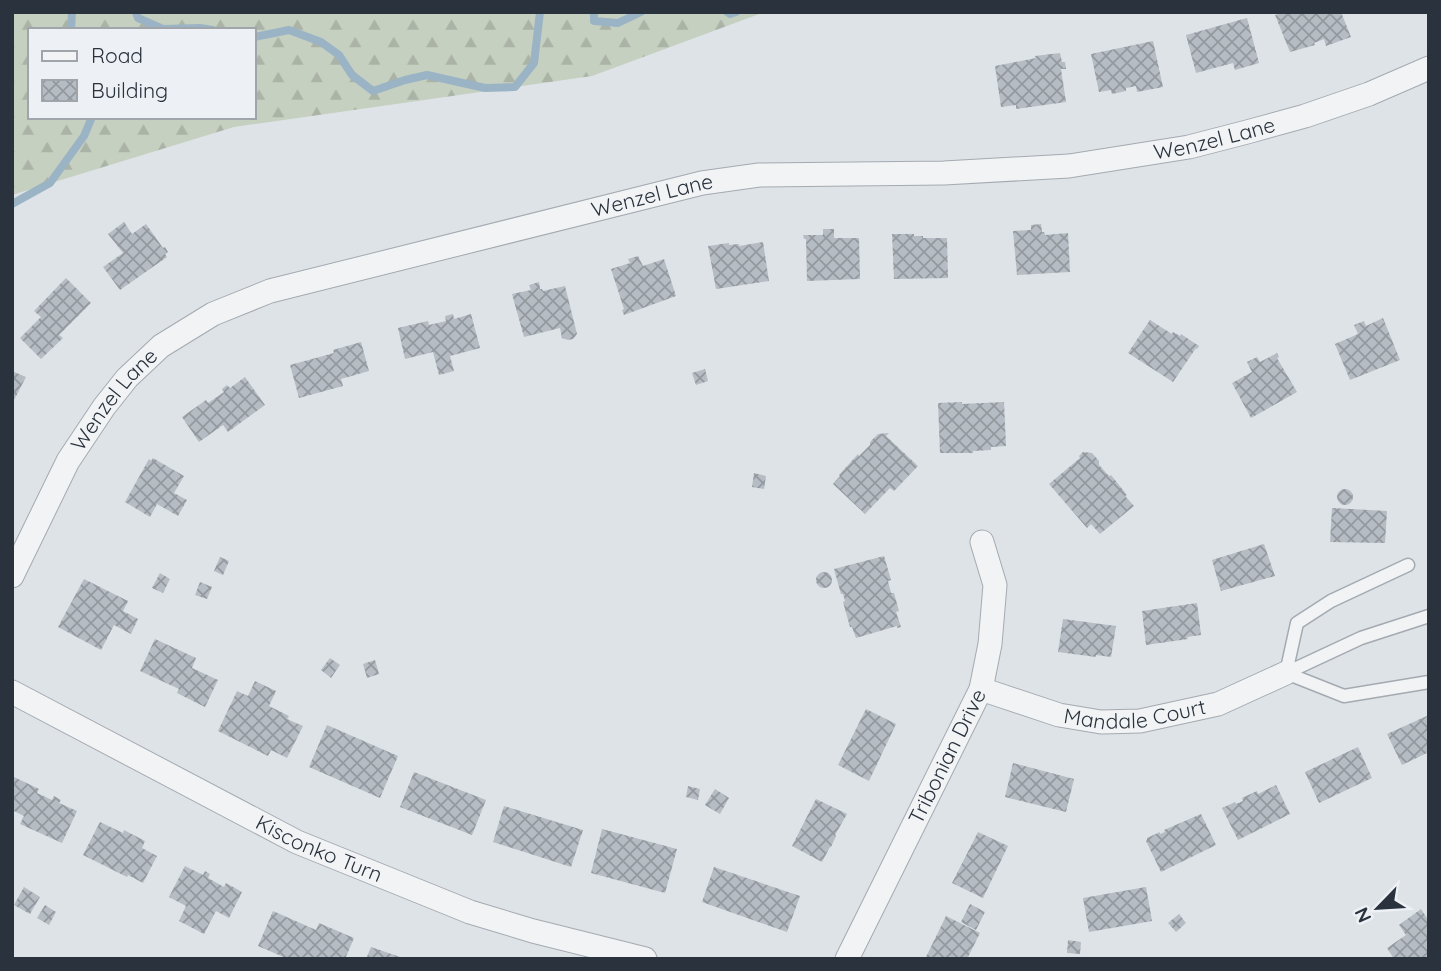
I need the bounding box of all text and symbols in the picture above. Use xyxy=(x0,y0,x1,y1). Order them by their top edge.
legend xyxy=(28,28,256,119)
text: Road xyxy=(91,42,143,68)
text: Building xyxy=(91,77,168,103)
street label: Wenzel Lane xyxy=(1152,111,1278,164)
street label: Wenzel Lane xyxy=(589,168,714,222)
street label: Wenzel Lane xyxy=(65,342,162,455)
street label: Tribonian Drive xyxy=(902,684,991,828)
street label: Mandale Court xyxy=(1062,693,1208,735)
street label: Kisconko Turn xyxy=(252,809,386,887)
north arrow xyxy=(1343,873,1413,943)
text: N xyxy=(1349,904,1376,927)

